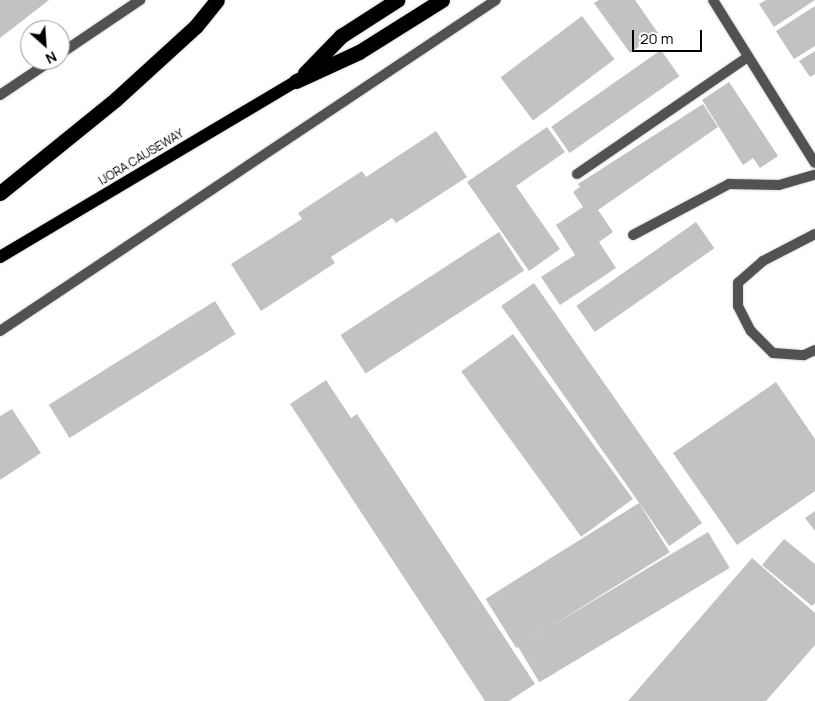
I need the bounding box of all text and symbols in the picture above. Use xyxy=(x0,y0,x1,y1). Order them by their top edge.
north arrow xyxy=(20,20,70,70)
scale bar xyxy=(635,20,705,52)
text: 20 m xyxy=(640,28,673,49)
text: N xyxy=(43,47,60,69)
street label: IJORA CAUSEWAY xyxy=(96,126,186,188)

